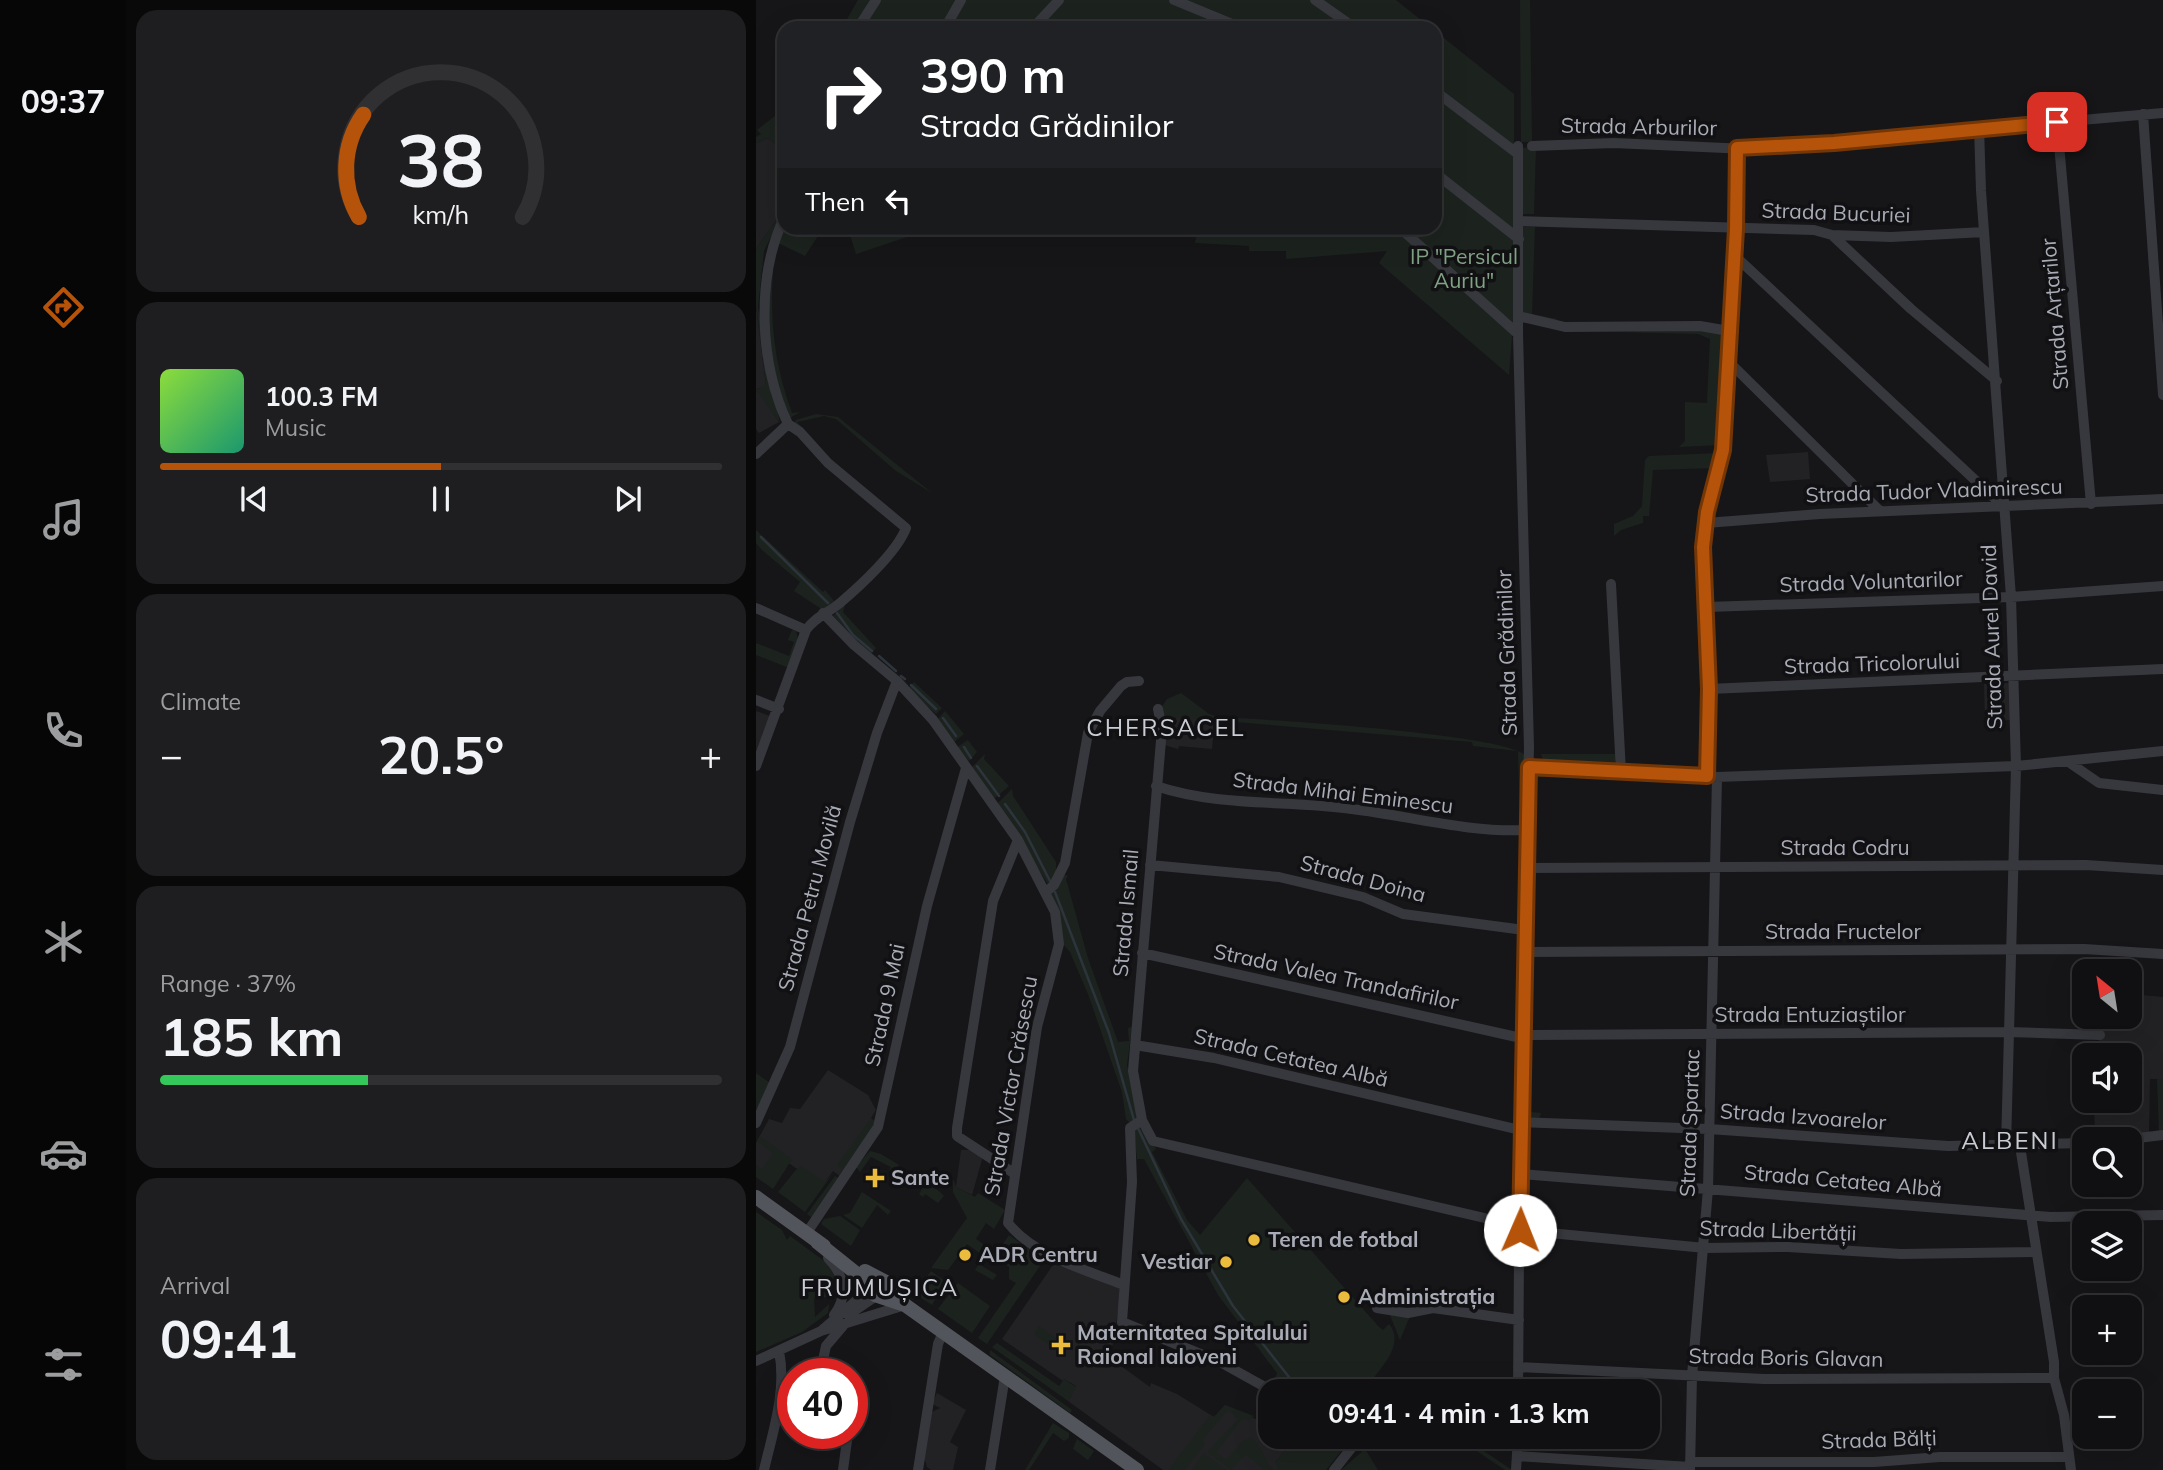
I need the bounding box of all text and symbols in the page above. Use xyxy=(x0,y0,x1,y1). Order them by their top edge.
text: 390 m xyxy=(920,44,1066,105)
icon: right xyxy=(805,49,896,140)
text: 09:37 xyxy=(21,81,105,121)
pin xyxy=(2027,92,2087,152)
icon: arrive xyxy=(2038,103,2076,141)
text: Strada Grădinilor xyxy=(920,105,1173,145)
street label: Strada Arburilor xyxy=(1561,112,1718,140)
text: 38 xyxy=(397,114,485,205)
icon: left xyxy=(879,182,917,220)
text: Then xyxy=(805,185,865,218)
street label: Strada Bucuriei xyxy=(1761,196,1911,228)
text: km/h xyxy=(413,199,469,230)
street label: Strada Arțarilor xyxy=(2034,237,2075,391)
park label: IP "Persicul Auriu" xyxy=(1410,243,1518,293)
icon: directions xyxy=(39,283,88,332)
text: 100.3 FM xyxy=(265,380,378,413)
text: Music xyxy=(265,413,326,442)
street label: Strada Tudor Vladimirescu xyxy=(1805,473,2063,507)
icon: previous xyxy=(235,480,273,518)
icon: pause xyxy=(422,480,460,518)
icon: next xyxy=(609,480,647,518)
icon: music xyxy=(39,495,88,544)
street label: Strada Aurel David xyxy=(1975,544,2007,730)
street label: Strada Voluntarilor xyxy=(1779,565,1963,597)
street label: Strada Grădinilor xyxy=(1490,569,1522,737)
street label: Strada Tricolorului xyxy=(1784,647,1960,679)
text: Climate xyxy=(160,687,241,716)
icon: phone xyxy=(39,706,88,755)
district label: CHERSACEL xyxy=(1086,712,1246,742)
text: 20.5° xyxy=(378,722,504,787)
text: − xyxy=(160,731,183,779)
text: + xyxy=(699,731,722,779)
street label: Strada Mihai Eminescu xyxy=(1231,766,1455,818)
street label: Strada Petru Movilă xyxy=(772,802,846,994)
street label: Strada Codru xyxy=(1780,834,1910,860)
street label: Strada Ismail xyxy=(1106,848,1144,978)
street label: Strada Doina xyxy=(1298,849,1429,907)
icon: climate xyxy=(39,917,88,966)
street label: Strada Fructelor xyxy=(1765,918,1921,944)
street label: Strada Valea Trandafirilor xyxy=(1211,937,1461,1015)
street label: Strada 9 Mai xyxy=(858,941,910,1069)
north arrow xyxy=(2072,959,2142,1029)
map controls xyxy=(2072,959,2142,1449)
text: Range · 37% xyxy=(160,969,296,998)
street label: Strada Victor Crăsescu xyxy=(978,974,1042,1198)
street label: Strada Entuziaștilor xyxy=(1714,1001,1906,1028)
text: 185 km xyxy=(160,1004,343,1069)
street label: Strada Cetatea Albă xyxy=(1192,1022,1391,1092)
button: sound xyxy=(2072,1043,2142,1113)
street label: Strada Spartac xyxy=(1673,1049,1705,1197)
street label: Strada Izvoarelor xyxy=(1719,1097,1887,1135)
district label: ALBENI xyxy=(1961,1125,2059,1155)
button: search xyxy=(2072,1127,2142,1197)
icon: car xyxy=(39,1129,88,1178)
street label: Strada Cetatea Albă xyxy=(1743,1158,1943,1202)
place label: Sante xyxy=(891,1164,950,1190)
marker: Sante xyxy=(865,1168,885,1188)
position arrow xyxy=(1483,1193,1557,1267)
button: layers xyxy=(2072,1211,2142,1281)
street label: Strada Libertății xyxy=(1699,1214,1857,1247)
place label: Teren de fotbal xyxy=(1268,1226,1418,1252)
marker: Teren de fotbal xyxy=(1246,1232,1262,1248)
place label: ADR Centru xyxy=(979,1241,1098,1267)
marker: ADR Centru xyxy=(957,1247,973,1263)
place label: Vestiar xyxy=(1141,1248,1213,1274)
marker: Vestiar xyxy=(1218,1254,1234,1270)
text: Arrival xyxy=(160,1271,230,1300)
district label: FRUMUȘICA xyxy=(801,1272,959,1303)
place label: Administrația xyxy=(1358,1283,1495,1310)
marker: Administrația xyxy=(1336,1289,1352,1305)
button: + xyxy=(2072,1295,2142,1365)
text: 09:41 xyxy=(160,1306,298,1371)
place label: Maternitatea Spitalului Raional Ialoveni xyxy=(1077,1319,1308,1369)
marker: Maternitatea Spitalului Raional Ialoveni xyxy=(1051,1335,1071,1355)
icon: filters xyxy=(39,1340,88,1389)
street label: Strada Boris Glavan xyxy=(1688,1342,1884,1372)
speed limit sign: 40 xyxy=(777,1358,868,1449)
button: − xyxy=(2072,1379,2142,1449)
text: 09:41 · 4 min · 1.3 km xyxy=(1328,1397,1590,1430)
street label: Strada Bălți xyxy=(1821,1424,1937,1455)

